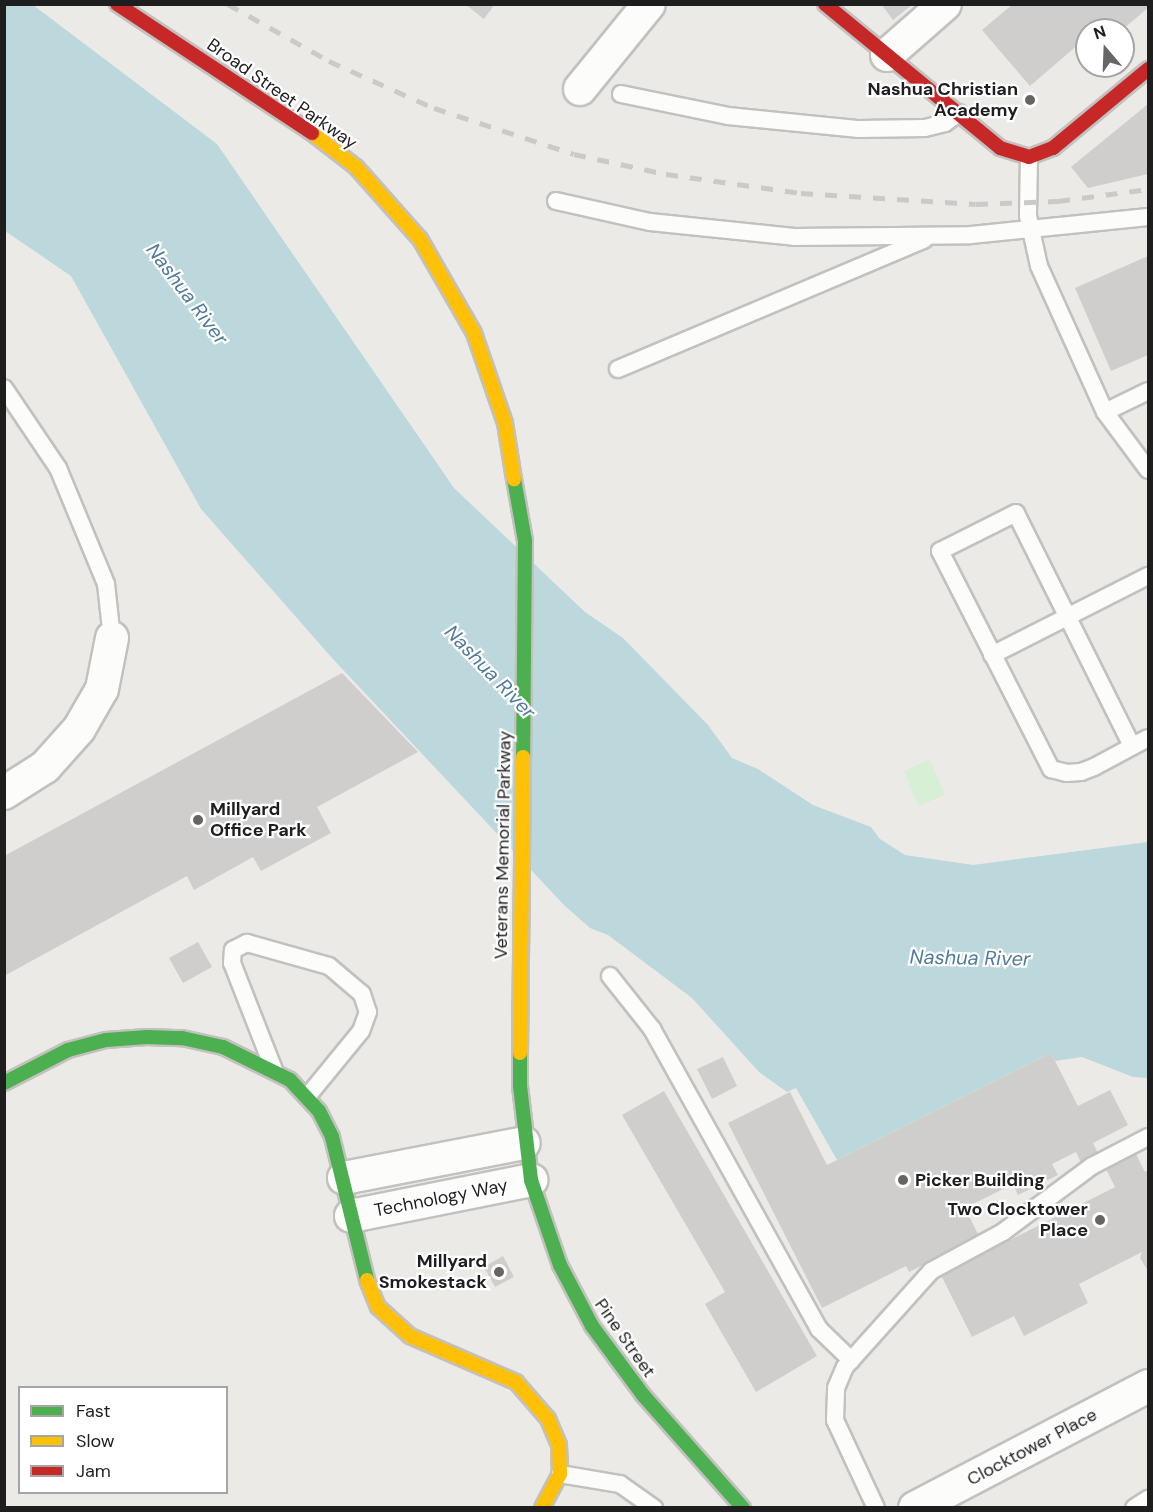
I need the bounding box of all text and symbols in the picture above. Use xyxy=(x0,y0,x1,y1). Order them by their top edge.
north arrow xyxy=(1075,18,1135,78)
text: N xyxy=(1091,21,1109,44)
street label: Broad Street Parkway xyxy=(203,34,361,154)
place label: Nashua Christian Academy xyxy=(867,79,1018,122)
marker: Nashua Christian Academy xyxy=(1023,93,1037,107)
water label: Nashua River xyxy=(141,239,233,349)
water label: Nashua River xyxy=(439,620,541,724)
street label: Veterans Memorial Parkway xyxy=(490,731,516,959)
place label: Millyard Office Park xyxy=(210,799,307,842)
marker: Millyard Office Park xyxy=(191,813,205,827)
water label: Nashua River xyxy=(909,945,1031,971)
place label: Picker Building xyxy=(915,1169,1045,1191)
marker: Picker Building xyxy=(896,1173,910,1187)
street label: Technology Way xyxy=(372,1174,510,1222)
place label: Two Clocktower Place xyxy=(947,1199,1088,1242)
marker: Two Clocktower Place xyxy=(1093,1213,1107,1227)
place label: Millyard Smokestack xyxy=(379,1251,487,1294)
marker: Millyard Smokestack xyxy=(492,1265,506,1279)
street label: Pine Street xyxy=(590,1294,660,1382)
legend xyxy=(18,1386,228,1494)
text: Fast xyxy=(76,1399,111,1423)
street label: Clocktower Place xyxy=(963,1404,1101,1490)
text: Slow xyxy=(76,1429,115,1453)
text: Jam xyxy=(76,1459,111,1483)

